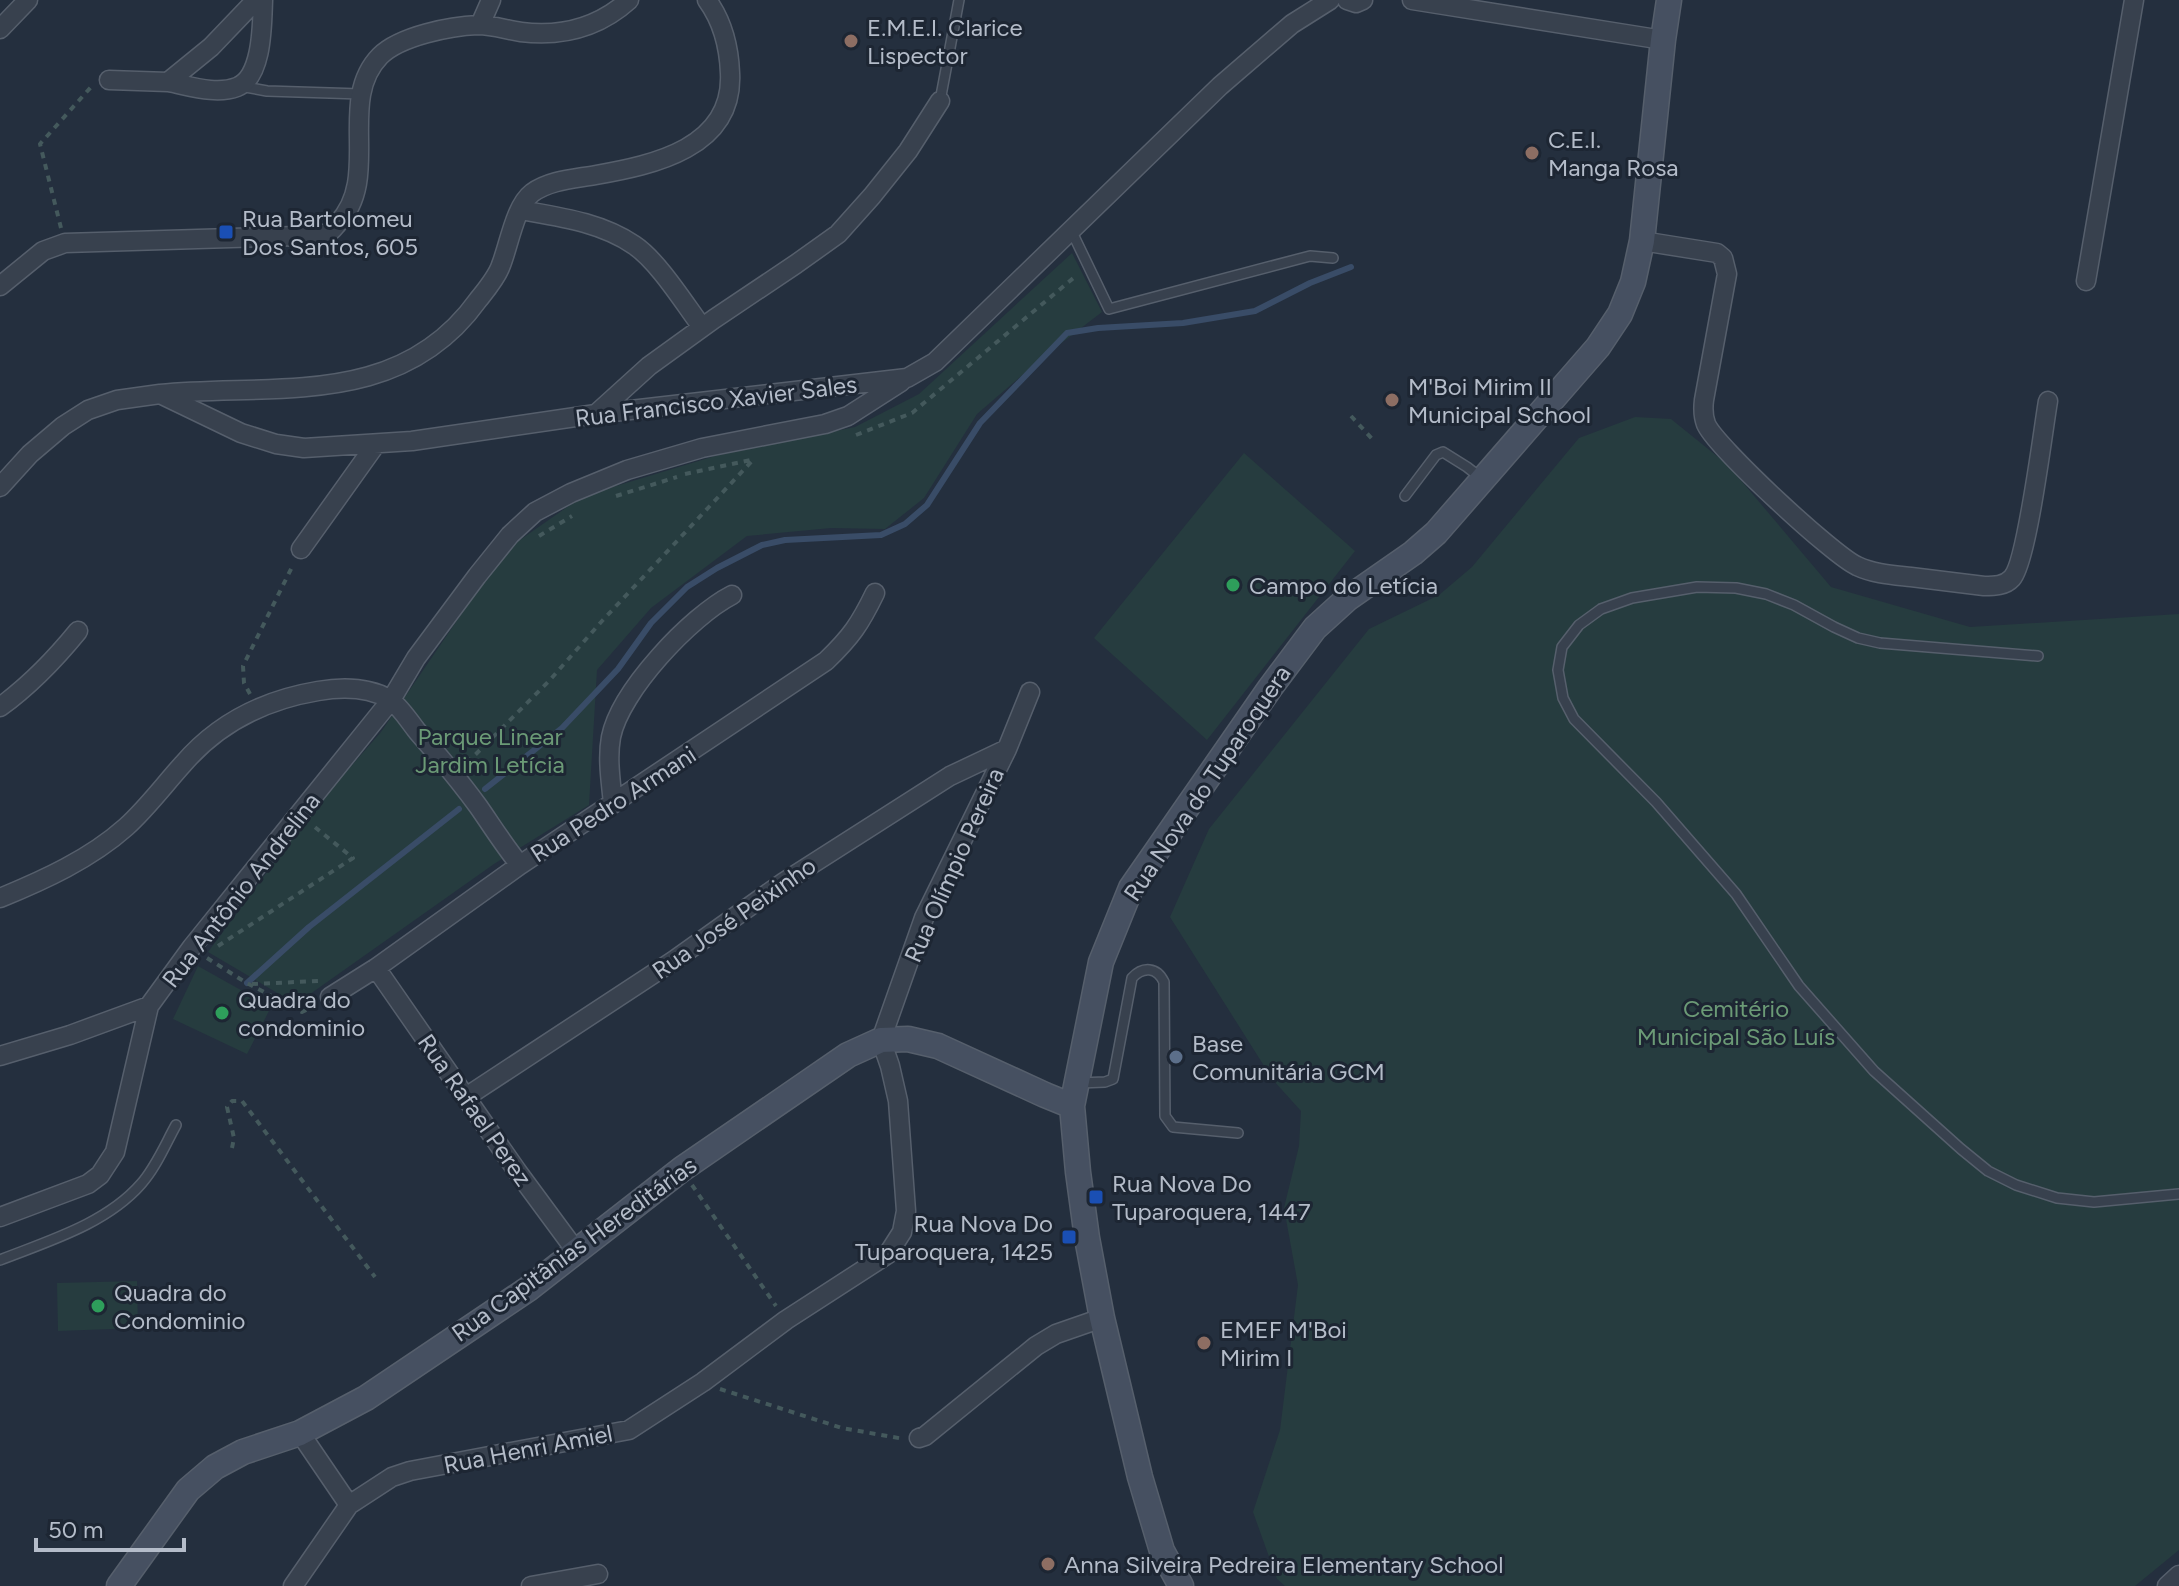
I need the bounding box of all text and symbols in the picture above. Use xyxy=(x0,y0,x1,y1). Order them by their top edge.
place label: E.M.E.I. Clarice Lispector xyxy=(867,13,1023,70)
marker: E.M.E.I. Clarice Lispector xyxy=(842,32,860,50)
place label: C.E.I. Manga Rosa xyxy=(1548,125,1679,182)
marker: C.E.I. Manga Rosa xyxy=(1523,144,1541,162)
place label: Rua Bartolomeu Dos Santos, 605 xyxy=(242,204,418,261)
marker: Rua Bartolomeu Dos Santos, 605 xyxy=(217,223,235,241)
street label: Rua Francisco Xavier Sales xyxy=(573,369,859,433)
place label: M'Boi Mirim II Municipal School xyxy=(1408,372,1591,429)
marker: M'Boi Mirim II Municipal School xyxy=(1383,391,1401,409)
place label: Campo do Letícia xyxy=(1249,571,1438,600)
marker: Campo do Letícia xyxy=(1224,576,1242,594)
street label: Rua Nova do Tuparoquera xyxy=(1117,660,1297,906)
park label: Parque Linear Jardim Letícia xyxy=(415,722,565,779)
street label: Rua Pedro Armani xyxy=(525,740,701,868)
street label: Rua Olímpio Pereira xyxy=(898,763,1010,967)
street label: Rua Antônio Andrelina xyxy=(156,787,326,993)
street label: Rua José Peixinho xyxy=(647,851,821,985)
place label: Quadra do condominio xyxy=(238,985,365,1042)
park label: Cemitério Municipal São Luís xyxy=(1637,994,1835,1051)
marker: Quadra do condominio xyxy=(213,1004,231,1022)
street label: Rua Rafael Perez xyxy=(412,1028,538,1192)
place label: Base Comunitária GCM xyxy=(1192,1029,1385,1086)
marker: Base Comunitária GCM xyxy=(1167,1048,1185,1066)
street label: Rua Capitânias Hereditárias xyxy=(446,1150,702,1348)
place label: Rua Nova Do Tuparoquera, 1447 xyxy=(1112,1169,1311,1226)
marker: Rua Nova Do Tuparoquera, 1447 xyxy=(1087,1188,1105,1206)
place label: Rua Nova Do Tuparoquera, 1425 xyxy=(855,1209,1053,1266)
marker: Rua Nova Do Tuparoquera, 1425 xyxy=(1060,1228,1078,1246)
place label: Quadra do Condominio xyxy=(114,1278,245,1335)
marker: Quadra do Condominio xyxy=(89,1297,107,1315)
place label: EMEF M'Boi Mirim I xyxy=(1220,1315,1347,1372)
marker: EMEF M'Boi Mirim I xyxy=(1195,1334,1213,1352)
street label: Rua Henri Amiel xyxy=(441,1418,615,1480)
scale bar xyxy=(36,1502,184,1552)
text: 50 m xyxy=(48,1515,104,1544)
place label: Anna Silveira Pedreira Elementary School xyxy=(1064,1550,1503,1579)
marker: Anna Silveira Pedreira Elementary School xyxy=(1039,1555,1057,1573)

